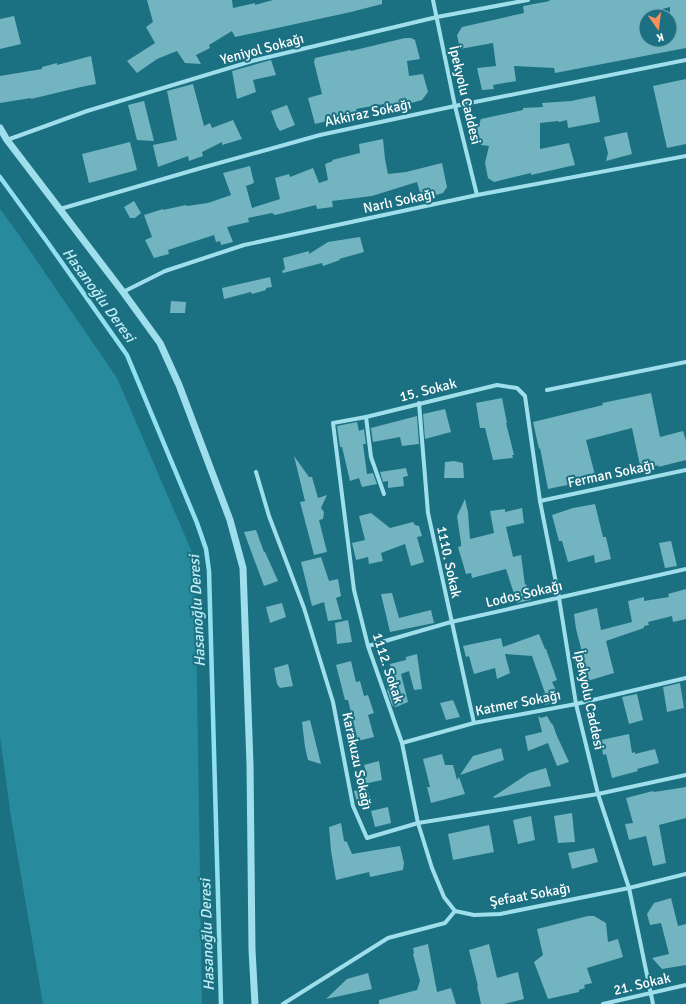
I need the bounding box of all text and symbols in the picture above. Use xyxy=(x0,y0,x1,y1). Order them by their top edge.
north arrow xyxy=(638,8,678,48)
street label: Yeniyol Sokağı xyxy=(218,30,306,68)
text: K xyxy=(655,30,665,44)
street label: İpekyolu Caddesi xyxy=(445,44,485,146)
street label: Akkiraz Sokağı xyxy=(323,96,413,130)
street label: Narlı Sokağı xyxy=(362,185,436,217)
water label: Hasanoğlu Deresi xyxy=(59,244,140,347)
street label: 15. Sokak xyxy=(398,375,458,405)
street label: Ferman Sokağı xyxy=(566,457,656,491)
street label: 1110. Sokak xyxy=(433,524,465,600)
water label: Hasanoğlu Deresi xyxy=(185,553,209,667)
street label: Lodos Sokağı xyxy=(484,577,564,611)
street label: 1112. Sokak xyxy=(369,631,407,705)
street label: İpekyolu Caddesi xyxy=(570,649,608,751)
street label: Katmer Sokağı xyxy=(474,686,562,720)
street label: Karakuzu Sokağı xyxy=(338,711,376,811)
water label: Hasanoğlu Deresi xyxy=(196,877,218,991)
street label: Şefaat Sokağı xyxy=(488,880,572,910)
street label: 21. Sokak xyxy=(612,969,672,999)

